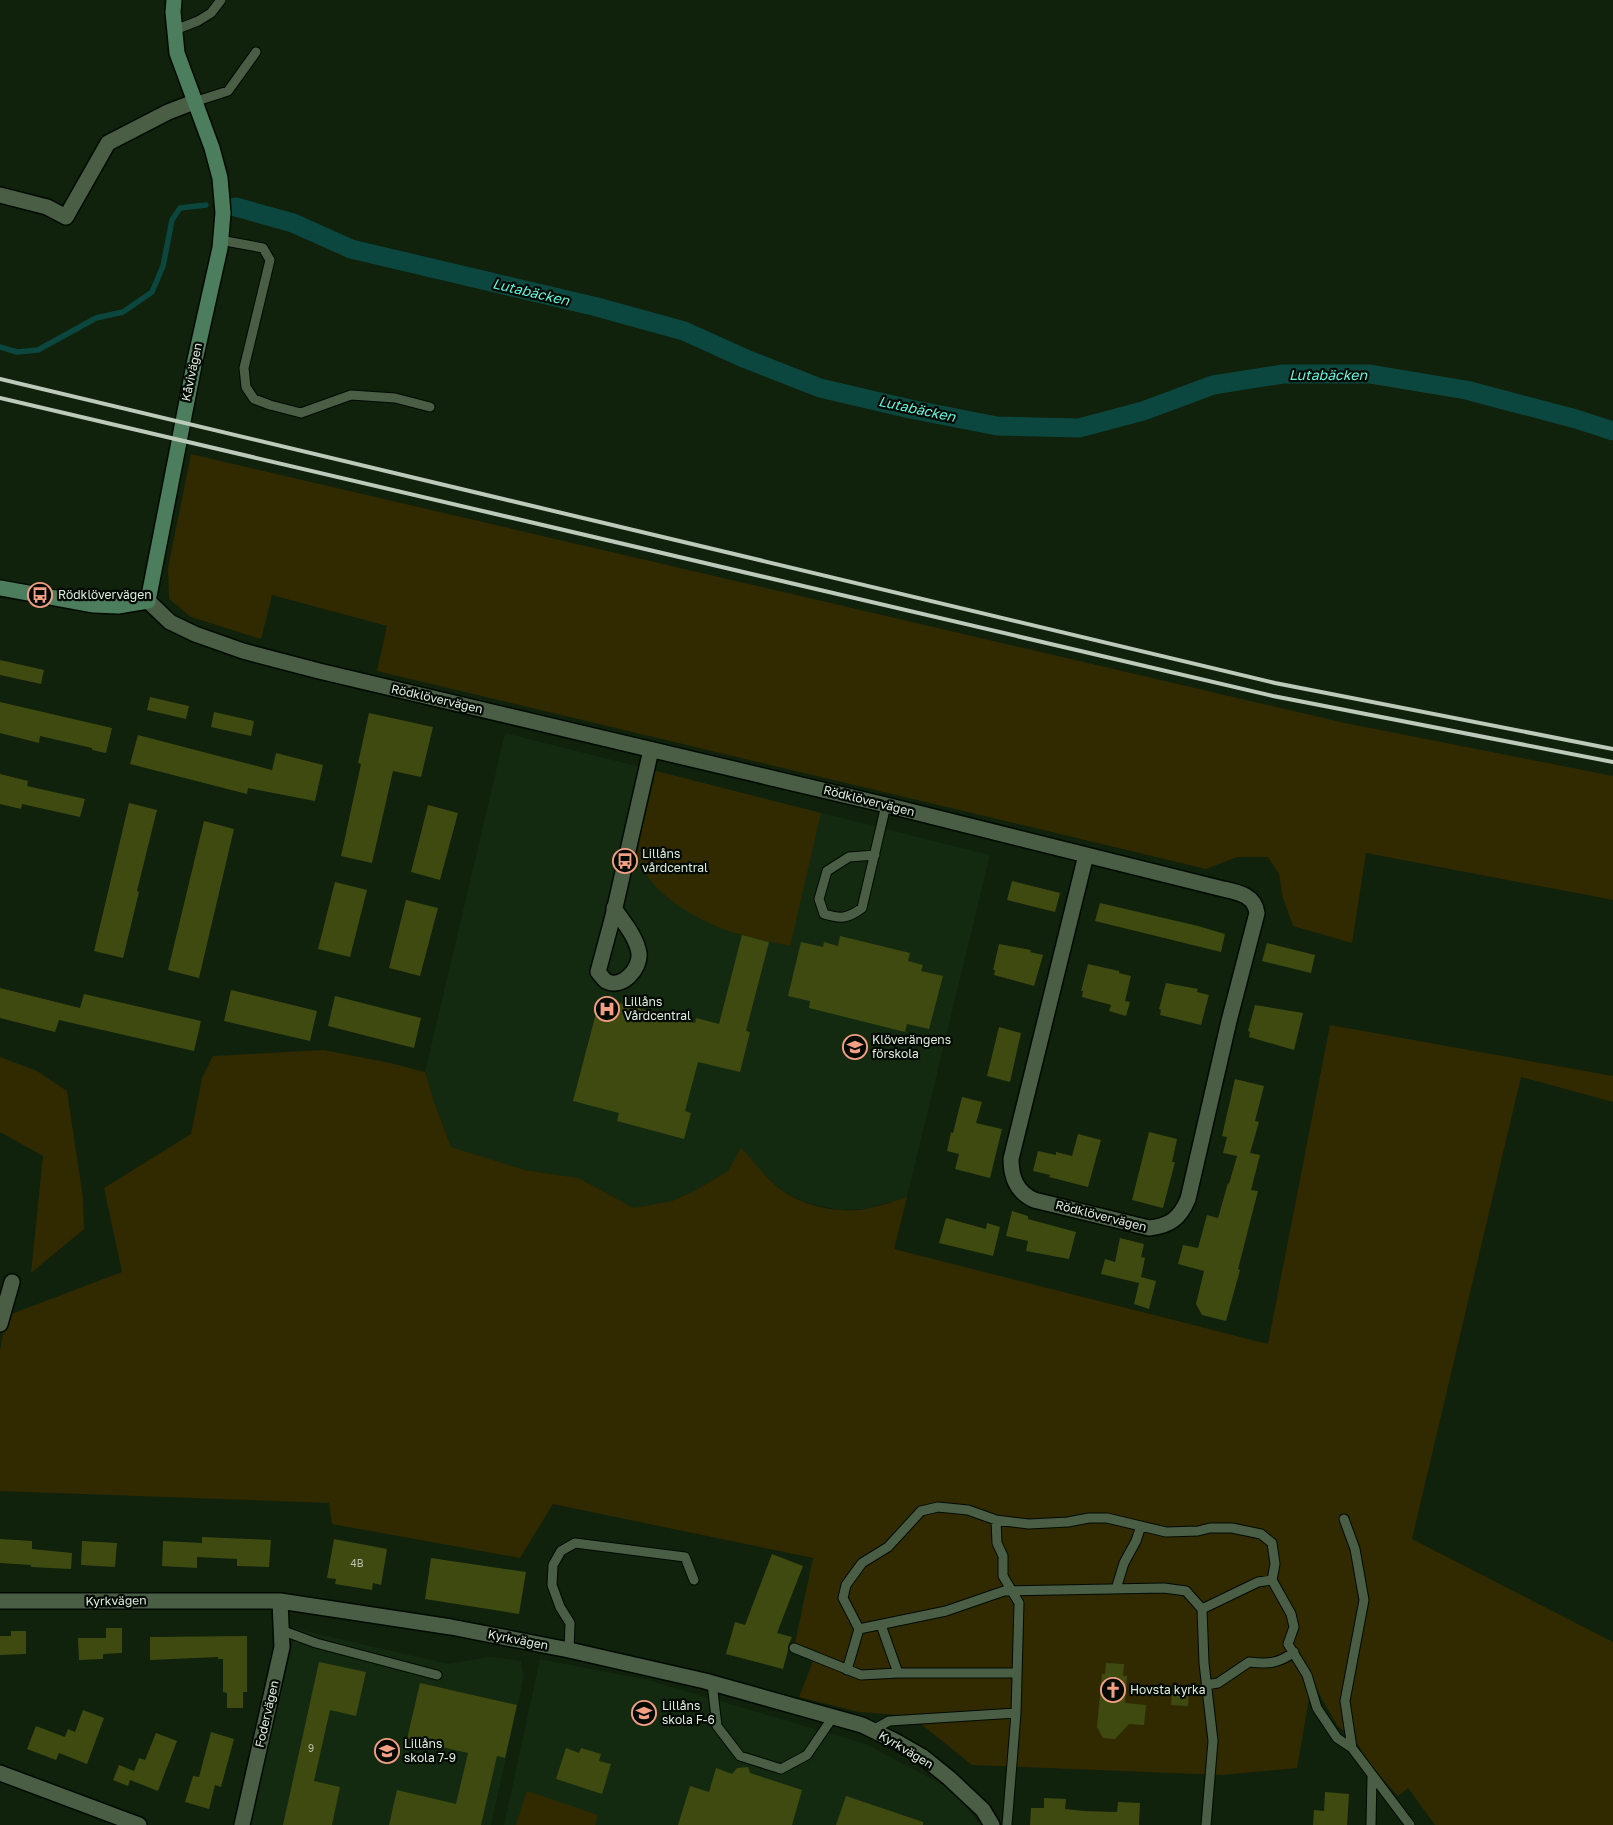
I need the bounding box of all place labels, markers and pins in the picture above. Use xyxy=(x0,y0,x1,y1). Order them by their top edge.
bus stop icon: Rödklövervägen xyxy=(27,582,53,608)
place label: Rödklövervägen xyxy=(58,587,152,602)
place label: Lillåns vårdcentral xyxy=(642,846,708,875)
bus stop icon: Lillåns vårdcentral xyxy=(612,848,638,874)
place label: Lillåns Vårdcentral xyxy=(624,994,691,1023)
hospital icon: Lillåns Vårdcentral xyxy=(594,996,620,1022)
place label: Klöverängens förskola xyxy=(872,1032,951,1061)
school or university icon: Klöverängens förskola xyxy=(842,1034,868,1060)
church icon: Hovsta kyrka xyxy=(1100,1677,1126,1703)
place label: Hovsta kyrka xyxy=(1130,1682,1205,1697)
place label: Lillåns skola F-6 xyxy=(662,1698,715,1727)
school or university icon: Lillåns skola F-6 xyxy=(631,1700,657,1726)
place label: Lillåns skola 7-9 xyxy=(404,1736,456,1765)
school or university icon: Lillåns skola 7-9 xyxy=(374,1738,400,1764)

